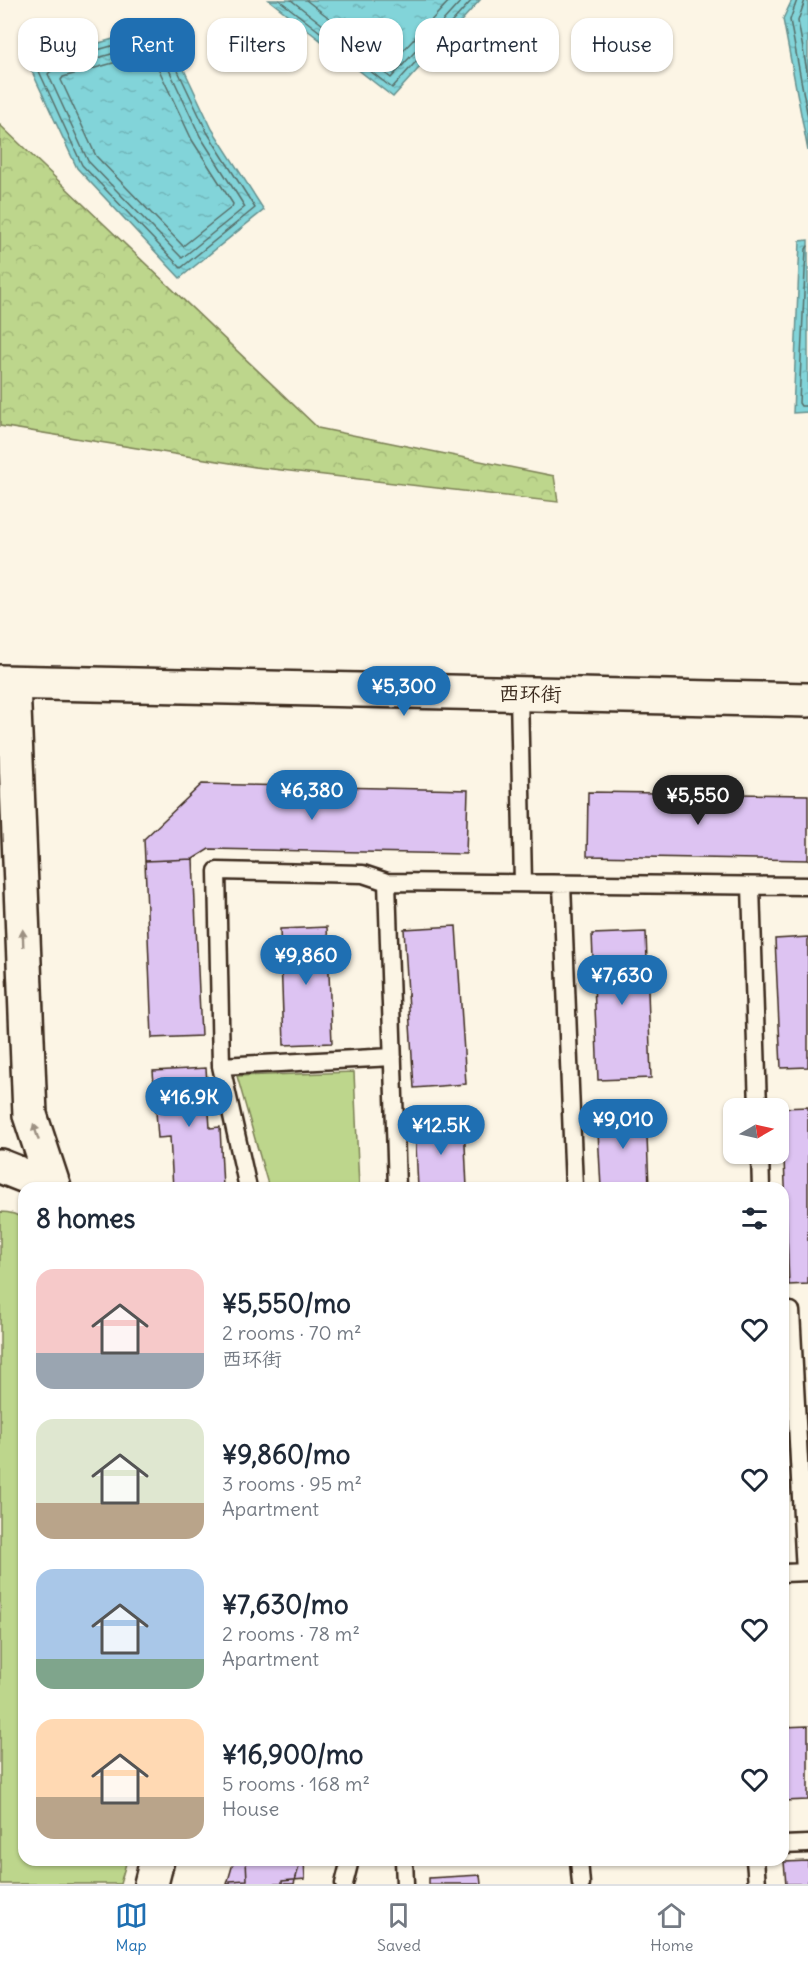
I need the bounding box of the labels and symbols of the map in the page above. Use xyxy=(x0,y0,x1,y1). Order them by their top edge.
pin: ¥5,300 xyxy=(355,666,453,717)
street label: 西环街 xyxy=(498,679,562,708)
pin: ¥6,380 xyxy=(263,770,361,821)
pin: ¥5,550 xyxy=(649,775,747,826)
one-way arrow xyxy=(19,929,28,948)
pin: ¥9,860 xyxy=(257,935,355,986)
pin: ¥7,630 xyxy=(573,955,671,1006)
pin: ¥16.9K xyxy=(140,1077,238,1128)
north arrow xyxy=(723,1098,789,1164)
pin: ¥9,010 xyxy=(574,1099,672,1150)
pin: ¥12.5K xyxy=(392,1105,490,1156)
one-way arrow xyxy=(31,1123,40,1141)

